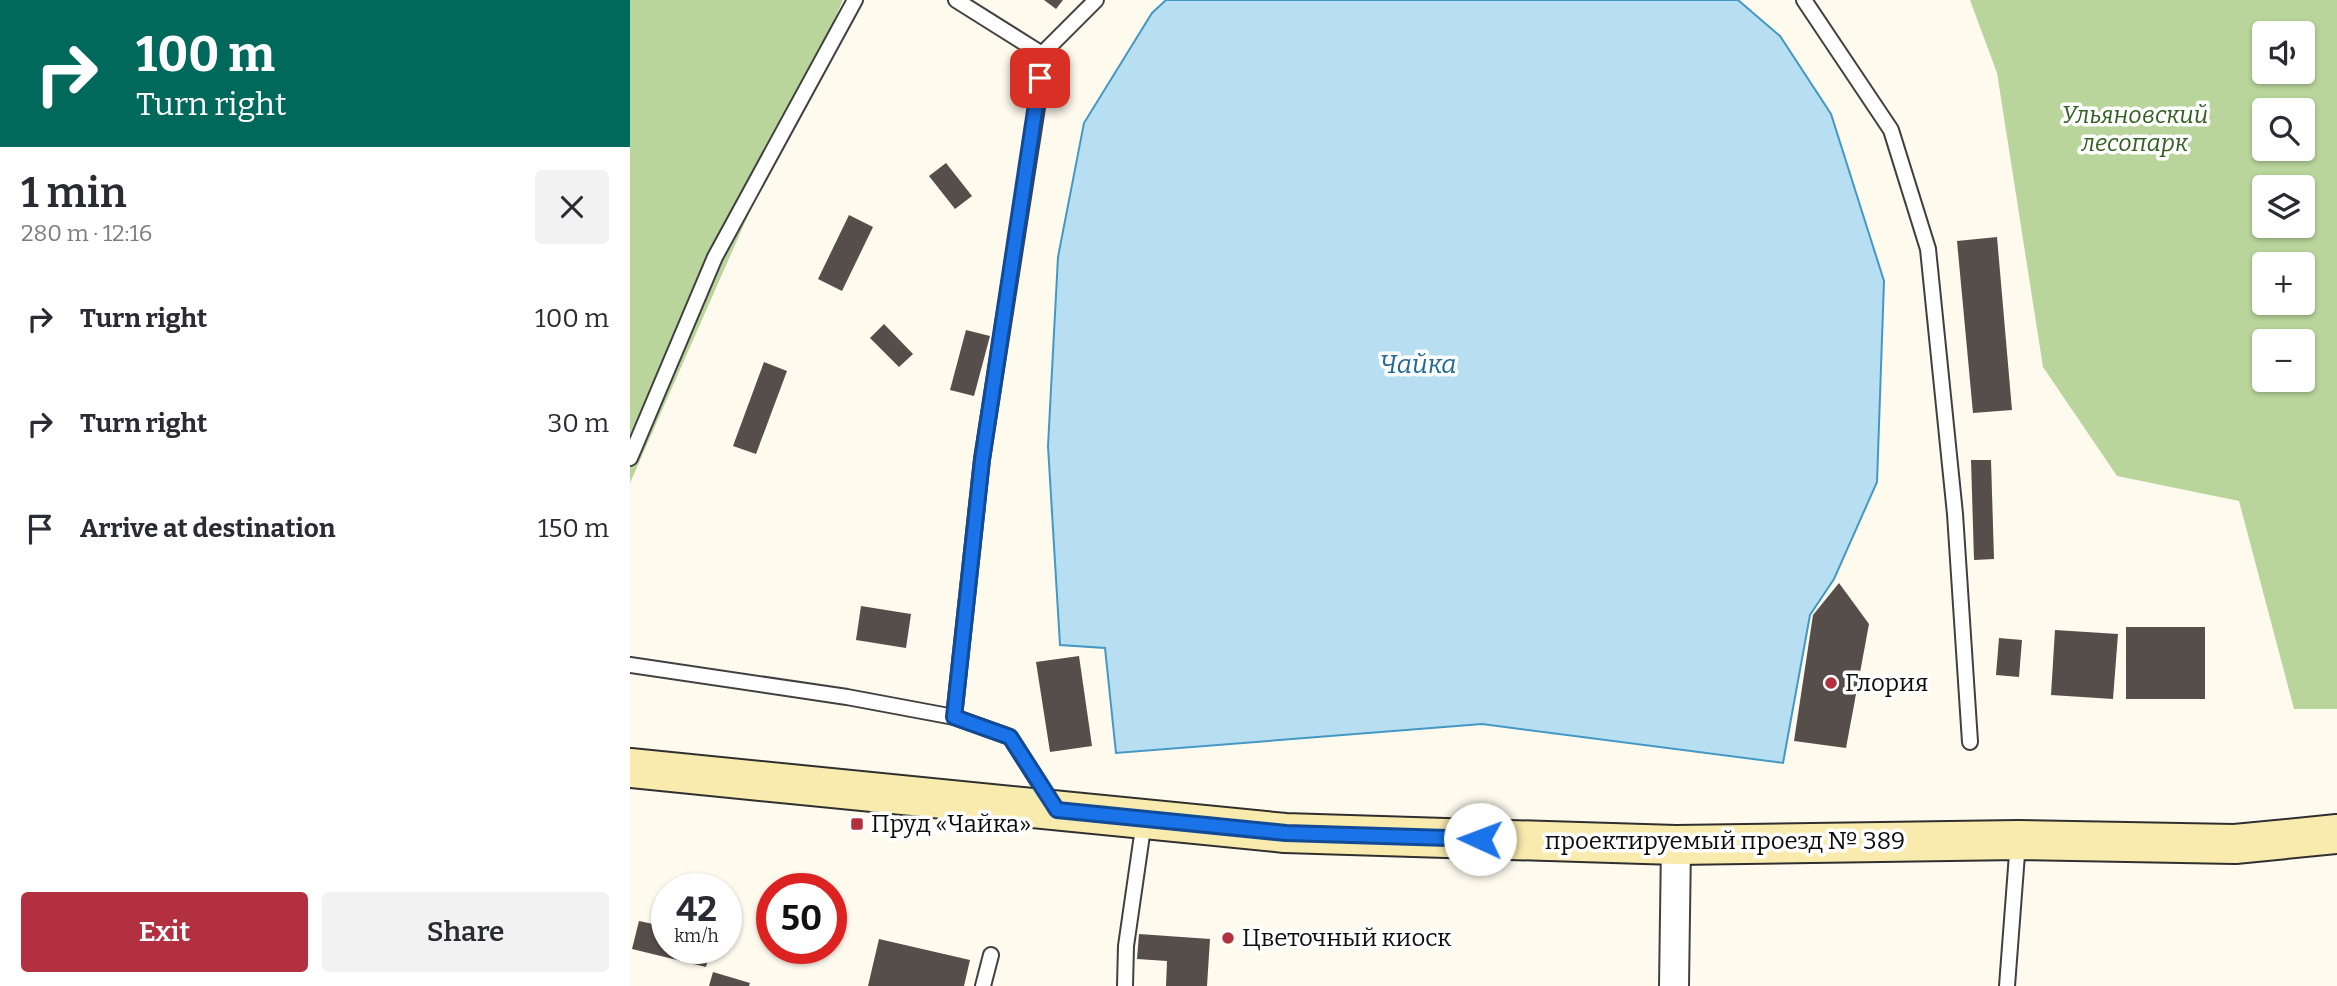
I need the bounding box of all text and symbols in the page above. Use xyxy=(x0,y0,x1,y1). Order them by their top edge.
map controls xyxy=(2252,21,2315,392)
button: sound xyxy=(2252,21,2315,84)
text: 100 m xyxy=(136,25,275,84)
icon: right xyxy=(21,28,112,119)
pin xyxy=(1010,48,1070,108)
icon: arrive xyxy=(1021,59,1059,97)
text: Turn right xyxy=(136,85,287,123)
button: search xyxy=(2252,98,2315,161)
park label: Ульяновский лесопарк xyxy=(2062,101,2208,157)
text: 1 min xyxy=(21,168,127,218)
button: close xyxy=(535,170,609,244)
button: layers xyxy=(2252,175,2315,238)
text: 280 m · 12:16 xyxy=(21,219,152,247)
button: + xyxy=(2252,252,2315,315)
icon: right xyxy=(21,300,59,338)
text: Turn right xyxy=(80,303,207,334)
text: 100 m xyxy=(535,303,609,334)
button: − xyxy=(2252,329,2315,392)
water label: Чайка xyxy=(1379,349,1457,380)
icon: right xyxy=(21,405,59,443)
text: Turn right xyxy=(80,408,207,439)
text: 30 m xyxy=(548,408,609,439)
icon: arrive xyxy=(21,510,59,548)
text: Arrive at destination xyxy=(80,513,335,544)
text: 150 m xyxy=(538,513,609,544)
place label: Глория xyxy=(1845,669,1928,697)
marker: Глория xyxy=(1823,675,1839,691)
position arrow xyxy=(1443,802,1517,876)
place label: Пруд «Чайка» xyxy=(871,810,1031,838)
marker: Пруд «Чайка» xyxy=(849,816,865,832)
street label: проектируемый проезд № 389 xyxy=(1545,827,1905,855)
speed limit sign: 50 xyxy=(756,873,847,964)
text: 42 xyxy=(676,888,717,930)
button: Exit xyxy=(21,892,308,972)
button: Share xyxy=(322,892,609,972)
place label: Цветочный киоск xyxy=(1242,924,1451,952)
text: km/h xyxy=(674,925,719,947)
marker: Цветочный киоск xyxy=(1220,930,1236,946)

